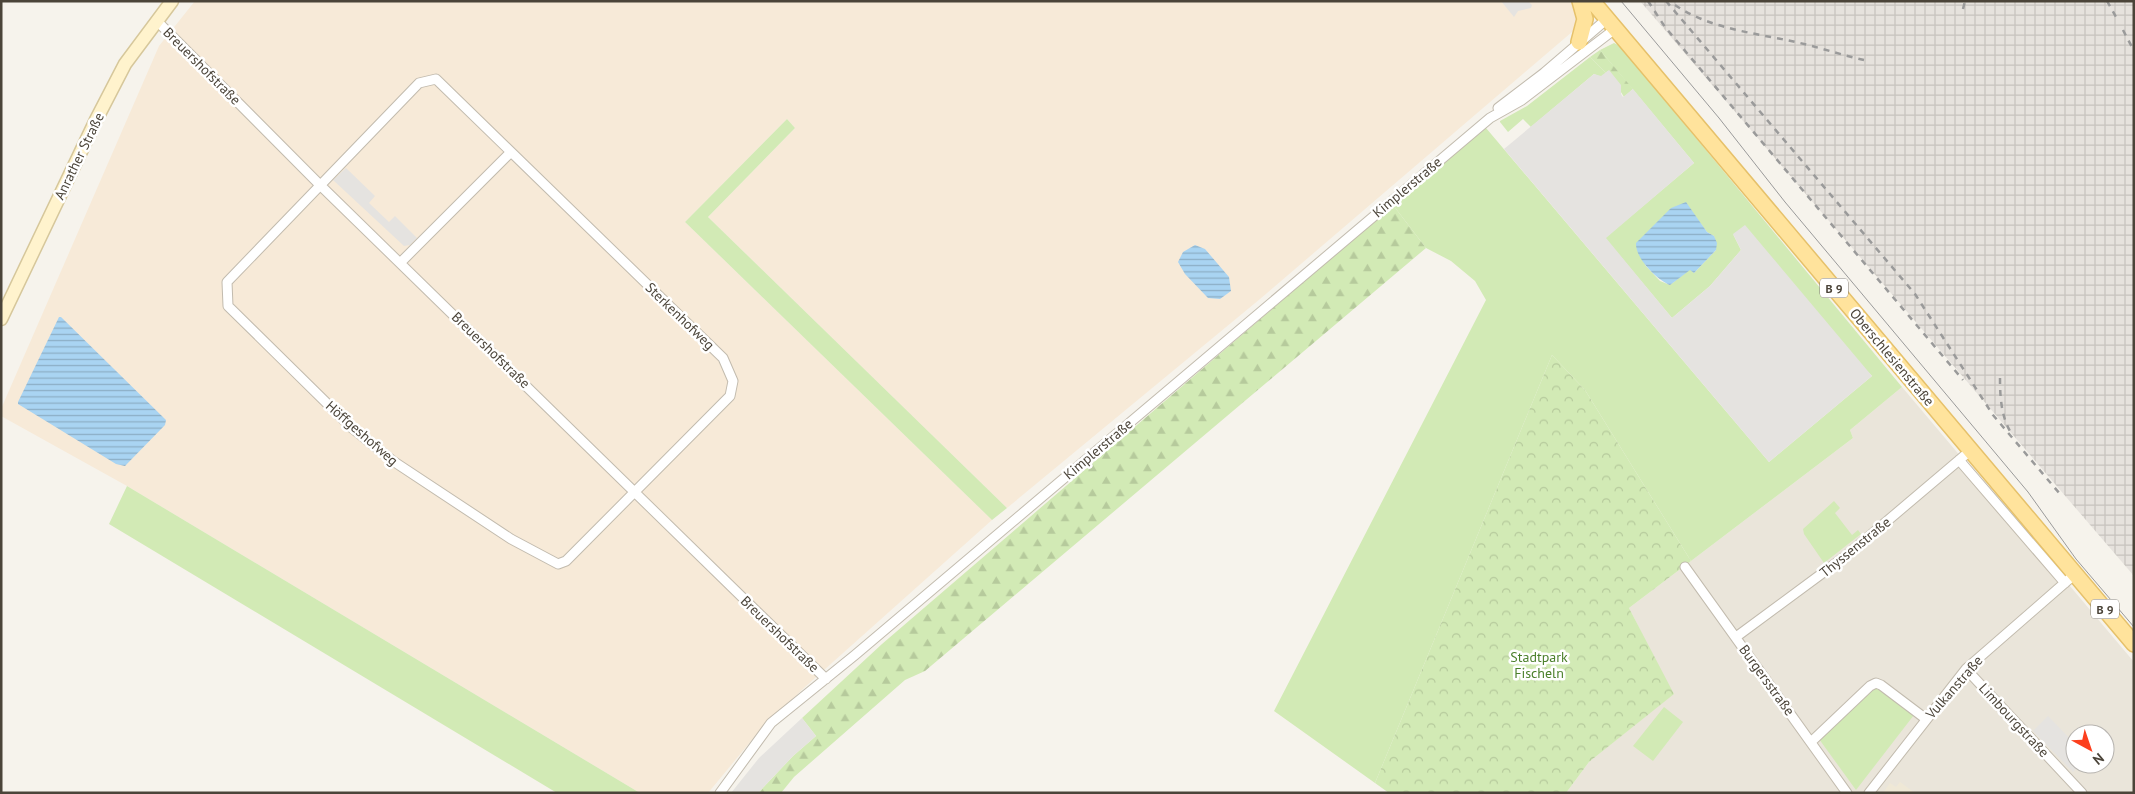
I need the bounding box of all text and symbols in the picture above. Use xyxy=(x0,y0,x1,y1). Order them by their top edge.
street label: Breuershofstraße xyxy=(159,23,245,109)
street label: Anrather Straße xyxy=(50,109,108,203)
street label: Kimplerstraße xyxy=(1369,153,1445,221)
road number: B 9 xyxy=(1820,278,1848,298)
street label: Sterkenhofweg xyxy=(642,279,718,353)
street label: Oberschlesienstraße xyxy=(1846,304,1938,410)
street label: Breuershofstraße xyxy=(448,308,534,392)
street label: Höffgeshofweg xyxy=(322,397,402,469)
street label: Kimplerstraße xyxy=(1060,415,1136,483)
street label: Thyssenstraße xyxy=(1816,513,1894,581)
street label: Breuershofstraße xyxy=(737,592,823,676)
road number: B 9 xyxy=(2091,600,2119,618)
street label: Burgersstraße xyxy=(1735,641,1799,719)
park label: Stadtpark Fischeln xyxy=(1510,648,1568,682)
street label: Vulkanstraße xyxy=(1921,652,1986,723)
street label: Limbourgstraße xyxy=(1975,679,2053,761)
north arrow xyxy=(2065,724,2115,774)
text: N xyxy=(2089,749,2108,769)

